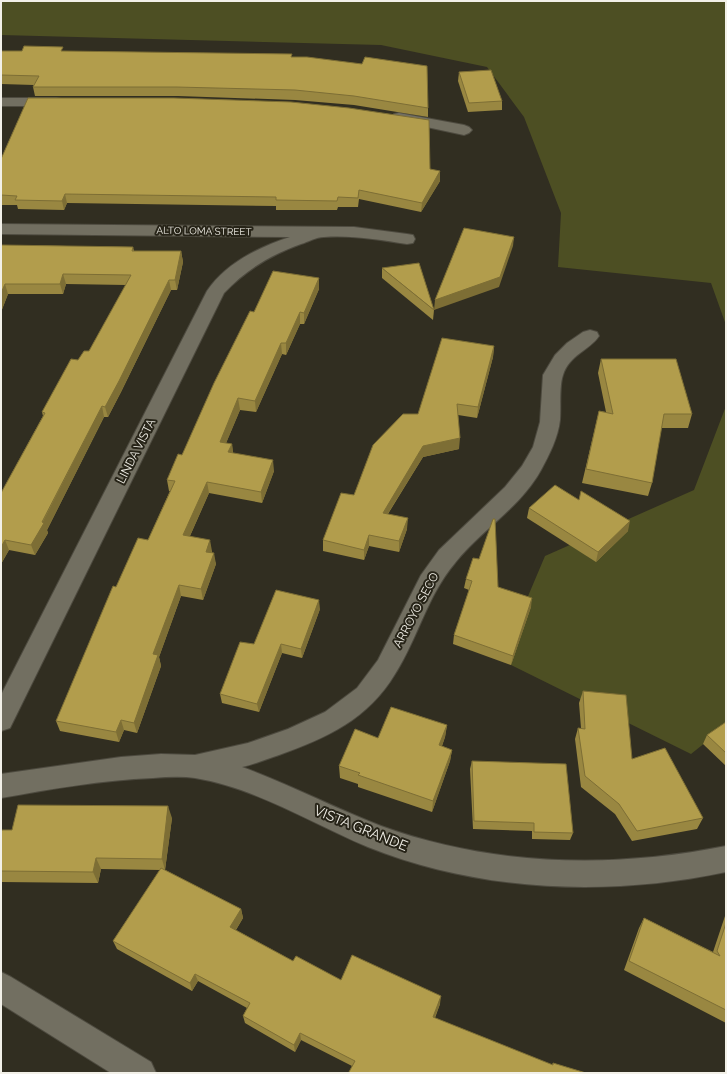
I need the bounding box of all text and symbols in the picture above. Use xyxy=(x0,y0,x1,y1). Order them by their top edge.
street label: ALTO LOMA STREET xyxy=(156,225,252,237)
street label: LINDA VISTA xyxy=(114,416,158,486)
street label: ARROYO SECO xyxy=(390,570,442,650)
street label: VISTA GRANDE xyxy=(312,802,410,854)

